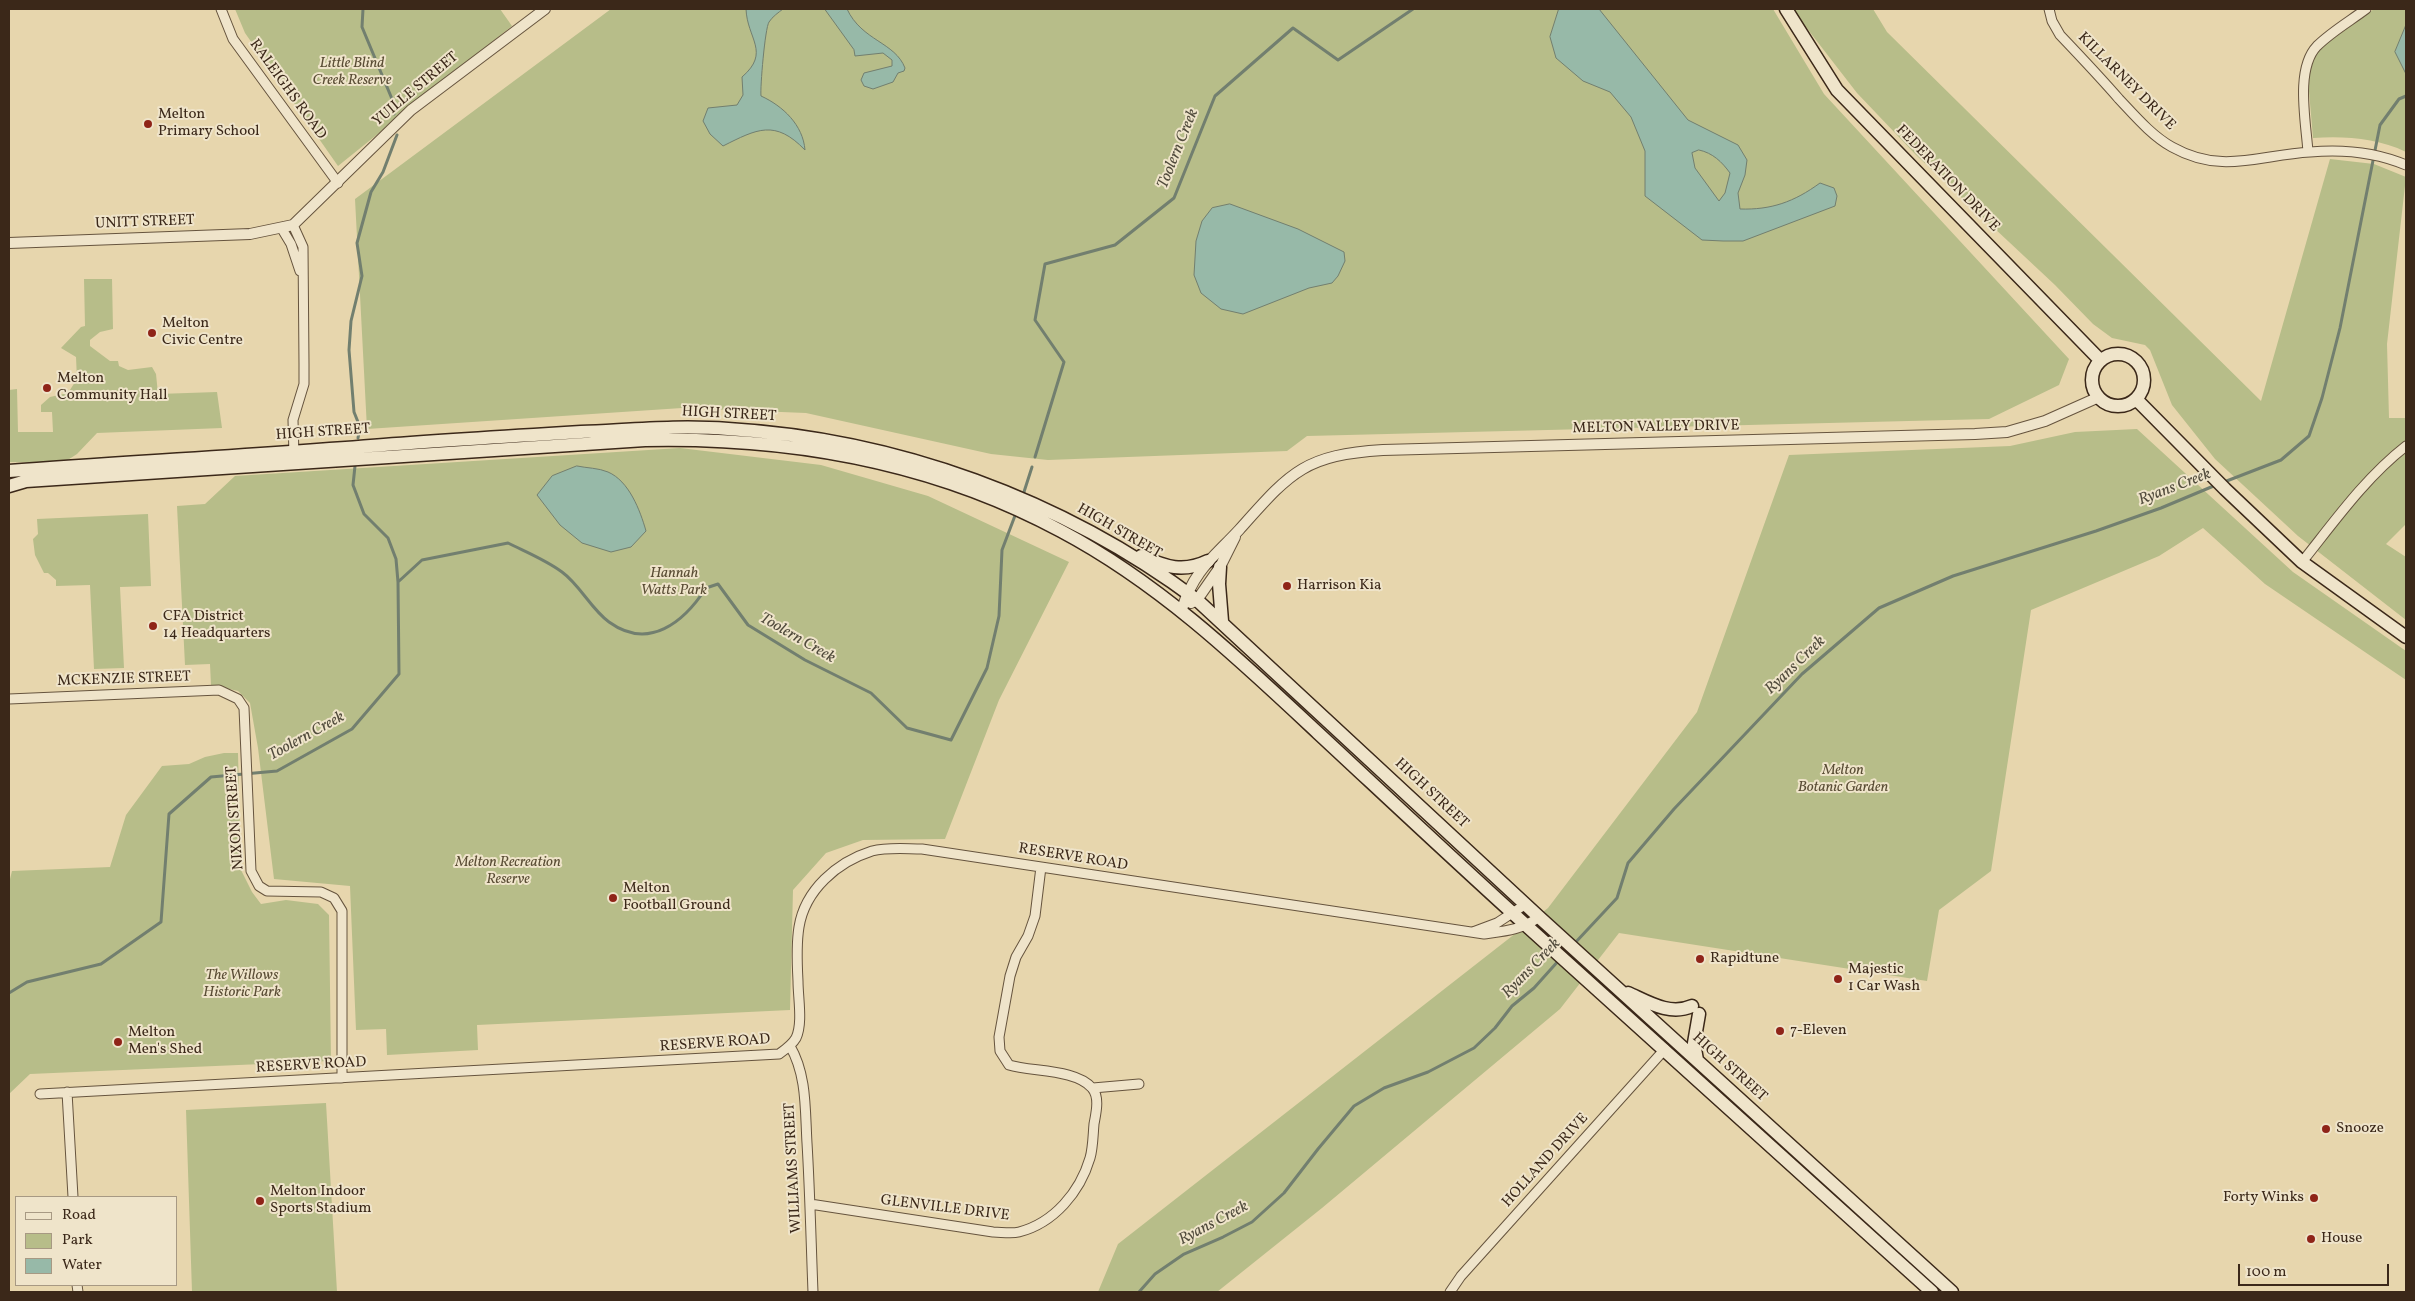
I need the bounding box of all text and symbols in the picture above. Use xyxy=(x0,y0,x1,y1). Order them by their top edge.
street label: KILLARNEY DRIVE xyxy=(2073,29,2179,135)
street label: RALEIGHS ROAD xyxy=(245,36,329,144)
street label: YUILLE STREET xyxy=(369,49,463,131)
park label: Little Blind Creek Reserve xyxy=(313,55,391,90)
place label: Melton Primary School xyxy=(158,106,260,141)
water label: Toolern Creek xyxy=(1154,106,1204,192)
marker: Melton Primary School xyxy=(142,118,154,130)
street label: FEDERATION DRIVE xyxy=(1891,122,2003,236)
street label: UNITT STREET xyxy=(95,212,195,234)
place label: Melton Civic Centre xyxy=(162,315,243,350)
marker: Melton Civic Centre xyxy=(146,327,158,339)
place label: Melton Community Hall xyxy=(57,370,167,405)
marker: Melton Community Hall xyxy=(41,382,53,394)
street label: HIGH STREET xyxy=(681,404,777,426)
street label: MELTON VALLEY DRIVE xyxy=(1572,418,1740,438)
street label: HIGH STREET xyxy=(275,421,371,445)
water label: Ryans Creek xyxy=(2136,465,2214,511)
street label: HIGH STREET xyxy=(1073,501,1165,563)
park label: Hannah Watts Park xyxy=(641,565,707,600)
place label: Harrison Kia xyxy=(1297,577,1381,595)
marker: Harrison Kia xyxy=(1281,580,1293,592)
place label: CFA District 14 Headquarters xyxy=(163,608,270,643)
water label: Toolern Creek xyxy=(756,610,838,668)
marker: CFA District 14 Headquarters xyxy=(147,620,159,632)
water label: Ryans Creek xyxy=(1762,633,1830,699)
street label: MCKENZIE STREET xyxy=(57,669,191,691)
water label: Toolern Creek xyxy=(265,708,349,766)
street label: HIGH STREET xyxy=(1390,755,1472,833)
park label: Melton Botanic Garden xyxy=(1798,762,1888,797)
street label: NIXON STREET xyxy=(223,765,249,871)
street label: RESERVE ROAD xyxy=(1017,840,1129,876)
park label: Melton Recreation Reserve xyxy=(455,854,561,889)
place label: Melton Football Ground xyxy=(623,880,731,915)
marker: Melton Football Ground xyxy=(607,892,619,904)
water label: Ryans Creek xyxy=(1499,935,1565,1003)
place label: Rapidtune xyxy=(1710,950,1779,968)
marker: Rapidtune xyxy=(1694,953,1706,965)
place label: Majestic 1 Car Wash xyxy=(1848,961,1920,996)
park label: The Willows Historic Park xyxy=(203,967,281,1002)
marker: Majestic 1 Car Wash xyxy=(1832,973,1844,985)
place label: 7-Eleven xyxy=(1790,1022,1847,1040)
place label: Melton Men's Shed xyxy=(128,1024,202,1059)
marker: 7-Eleven xyxy=(1774,1025,1786,1037)
street label: HIGH STREET xyxy=(1688,1030,1770,1106)
street label: RESERVE ROAD xyxy=(659,1031,771,1057)
marker: Melton Men's Shed xyxy=(112,1036,124,1048)
street label: RESERVE ROAD xyxy=(255,1054,367,1078)
street label: WILLIAMS STREET xyxy=(782,1102,806,1234)
street label: HOLLAND DRIVE xyxy=(1499,1110,1593,1212)
place label: Snooze xyxy=(2336,1120,2384,1138)
marker: Snooze xyxy=(2320,1123,2332,1135)
place label: Melton Indoor Sports Stadium xyxy=(270,1183,372,1218)
place label: Forty Winks xyxy=(2223,1189,2304,1207)
street label: GLENVILLE DRIVE xyxy=(880,1192,1010,1226)
marker: Forty Winks xyxy=(2308,1192,2320,1204)
marker: Melton Indoor Sports Stadium xyxy=(254,1195,266,1207)
legend xyxy=(15,1196,178,1286)
water label: Ryans Creek xyxy=(1176,1198,1252,1250)
text: Road xyxy=(62,1205,96,1226)
text: Park xyxy=(62,1230,93,1251)
place label: House xyxy=(2321,1230,2362,1248)
marker: House xyxy=(2305,1233,2317,1245)
scale bar xyxy=(2240,1254,2391,1286)
text: Water xyxy=(62,1255,102,1276)
text: 100 m xyxy=(2246,1262,2286,1283)

